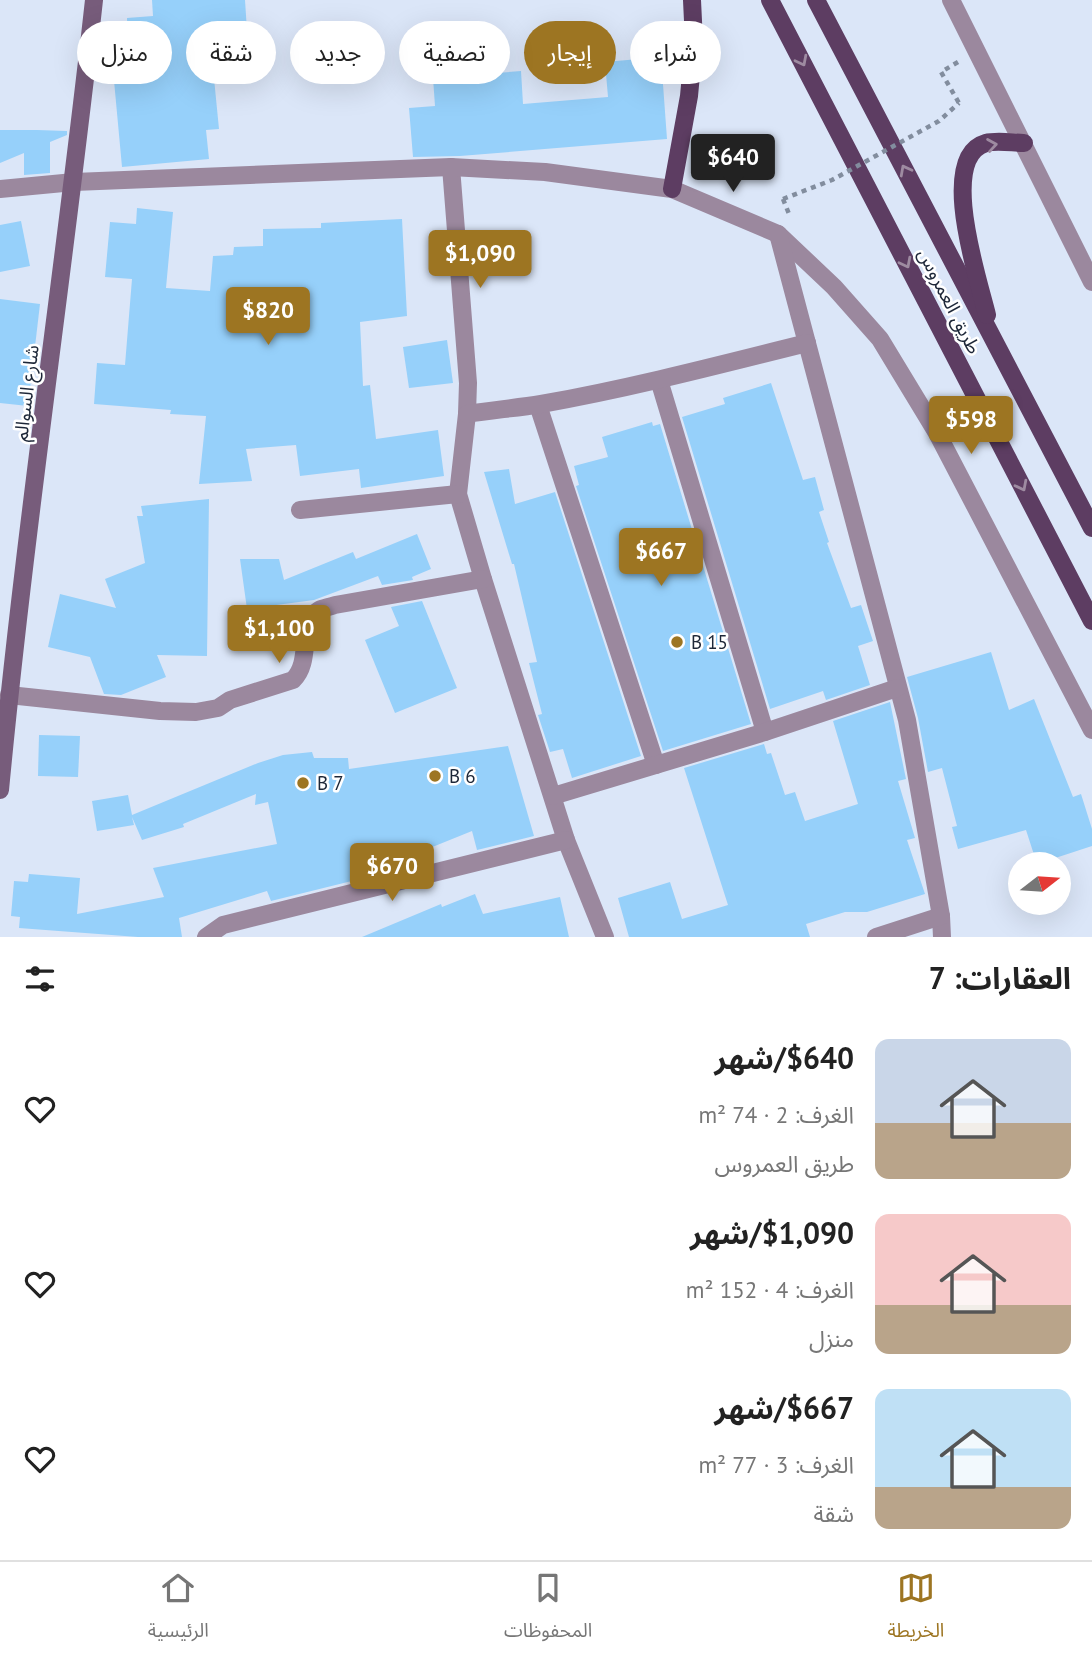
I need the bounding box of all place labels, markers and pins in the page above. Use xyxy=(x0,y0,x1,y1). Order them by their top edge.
pin: $640 xyxy=(692,134,774,194)
pin: $1,090 xyxy=(423,230,537,290)
pin: $820 xyxy=(227,288,309,347)
pin: $598 xyxy=(930,396,1012,456)
pin: $667 xyxy=(620,528,702,588)
pin: $1,100 xyxy=(222,606,336,665)
place label: B 15 xyxy=(691,630,728,654)
marker: B 15 xyxy=(669,634,685,650)
place label: B 6 xyxy=(449,764,476,788)
marker: B 6 xyxy=(427,768,443,784)
place label: B 7 xyxy=(317,771,344,795)
marker: B 7 xyxy=(295,775,311,791)
pin: $670 xyxy=(351,844,433,903)

